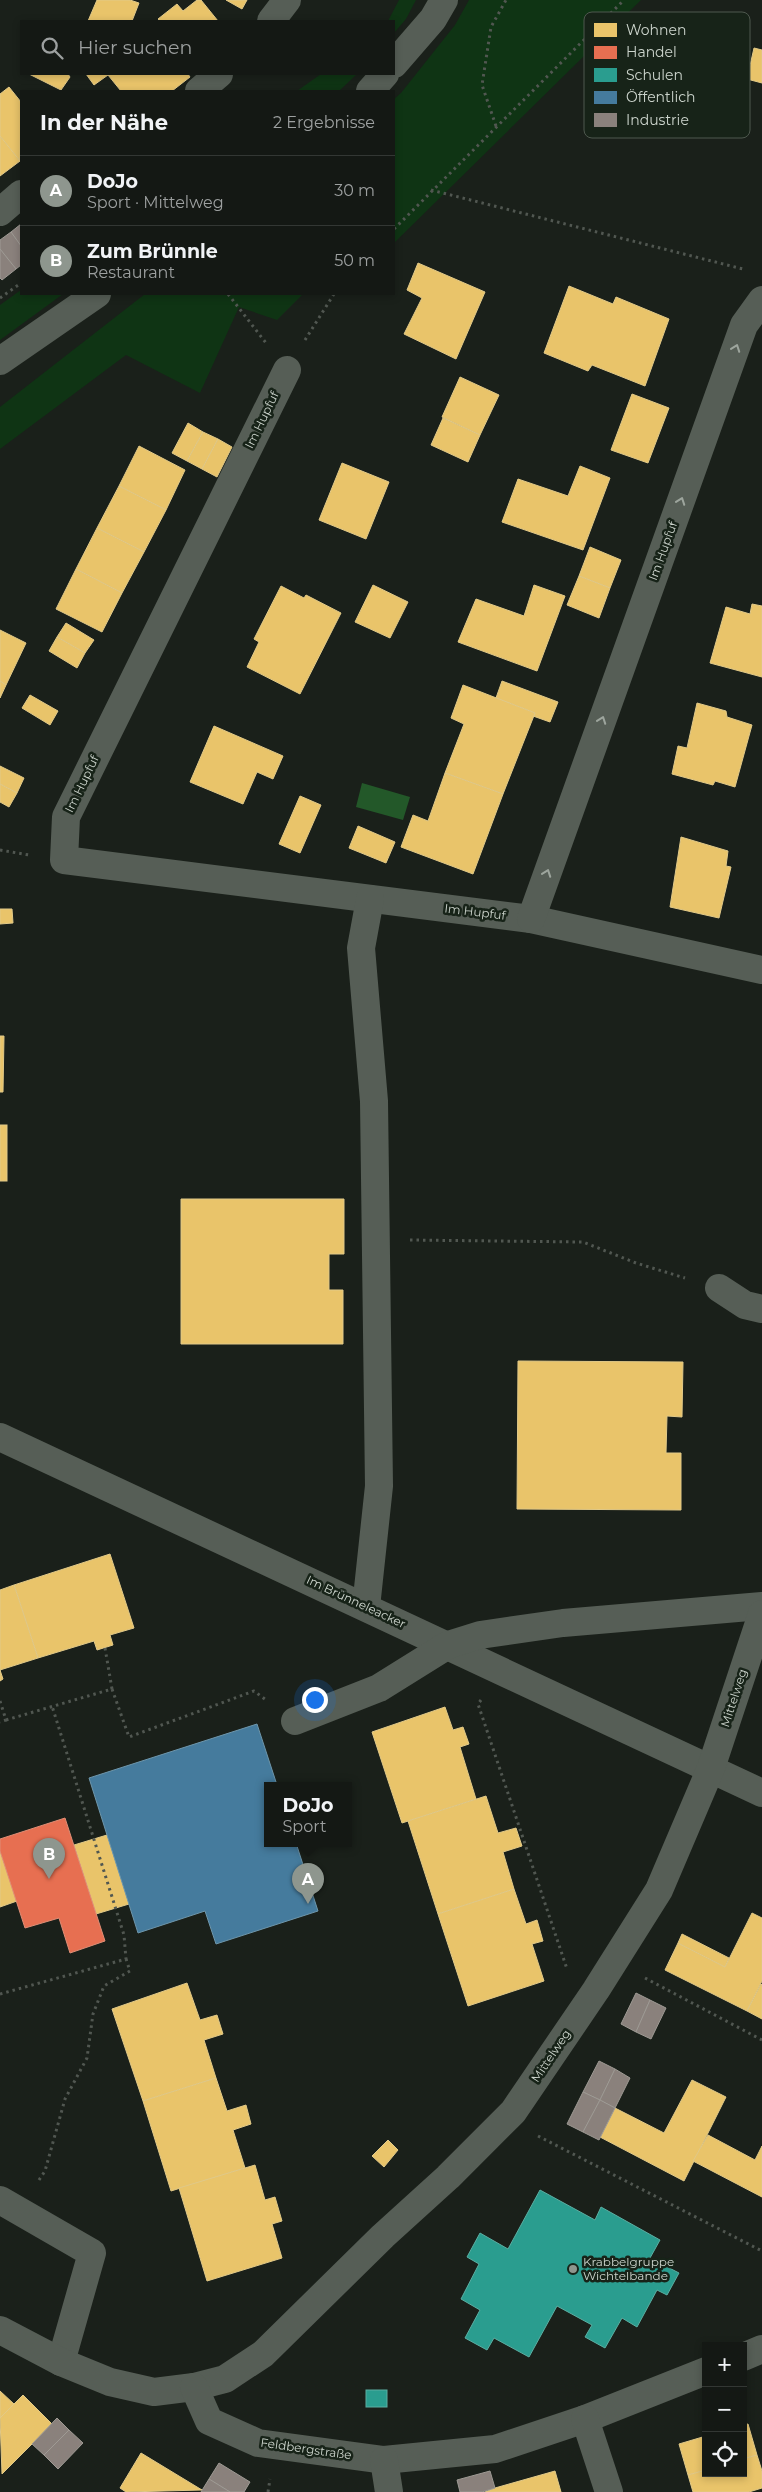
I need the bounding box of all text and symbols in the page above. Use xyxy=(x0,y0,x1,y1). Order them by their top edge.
legend xyxy=(584,12,750,138)
search box xyxy=(20,20,395,75)
text: Wohnen xyxy=(626,21,686,39)
icon: search xyxy=(38,34,66,62)
text: Hier suchen xyxy=(78,36,192,59)
text: Handel xyxy=(626,43,677,61)
text: Schulen xyxy=(626,66,683,84)
text: Öffentlich xyxy=(626,88,696,106)
text: In der Nähe xyxy=(40,110,168,135)
text: Industrie xyxy=(626,111,689,129)
text: 2 Ergebnisse xyxy=(273,113,375,132)
text: DoJo xyxy=(87,170,138,193)
text: A xyxy=(50,181,62,200)
text: 30 m xyxy=(334,181,375,200)
text: Sport · Mittelweg xyxy=(87,193,224,212)
text: Zum Brünnle xyxy=(87,240,218,263)
text: B xyxy=(50,251,62,270)
text: 50 m xyxy=(334,251,375,270)
text: Restaurant xyxy=(87,263,175,282)
one-way arrow xyxy=(730,344,740,353)
street label: Im Hupfuf xyxy=(241,388,282,451)
one-way arrow xyxy=(675,497,685,506)
street label: Im Hupfuf xyxy=(645,518,680,582)
one-way arrow xyxy=(596,716,606,725)
street label: Im Hupfuf xyxy=(61,752,102,815)
one-way arrow xyxy=(541,869,551,878)
street label: Im Hupfuf xyxy=(444,900,507,923)
street label: Im Brünneleacker xyxy=(304,1572,408,1631)
street label: Mittelweg xyxy=(717,1667,750,1729)
your location xyxy=(302,1687,328,1713)
popup xyxy=(264,1782,352,1847)
text: DoJo xyxy=(283,1794,333,1817)
text: Sport xyxy=(283,1817,326,1836)
pin: B xyxy=(33,1838,65,1879)
pin: A xyxy=(292,1863,324,1904)
street label: Mittelweg xyxy=(528,2027,574,2085)
place label: Krabbelgruppe Wichtelbande xyxy=(583,2254,674,2283)
marker: Krabbelgruppe Wichtelbande xyxy=(567,2263,579,2275)
map controls xyxy=(702,2342,747,2477)
button: + xyxy=(702,2342,747,2387)
button: − xyxy=(702,2387,747,2432)
button: locate xyxy=(702,2432,747,2477)
street label: Feldbergstraße xyxy=(260,2435,352,2462)

